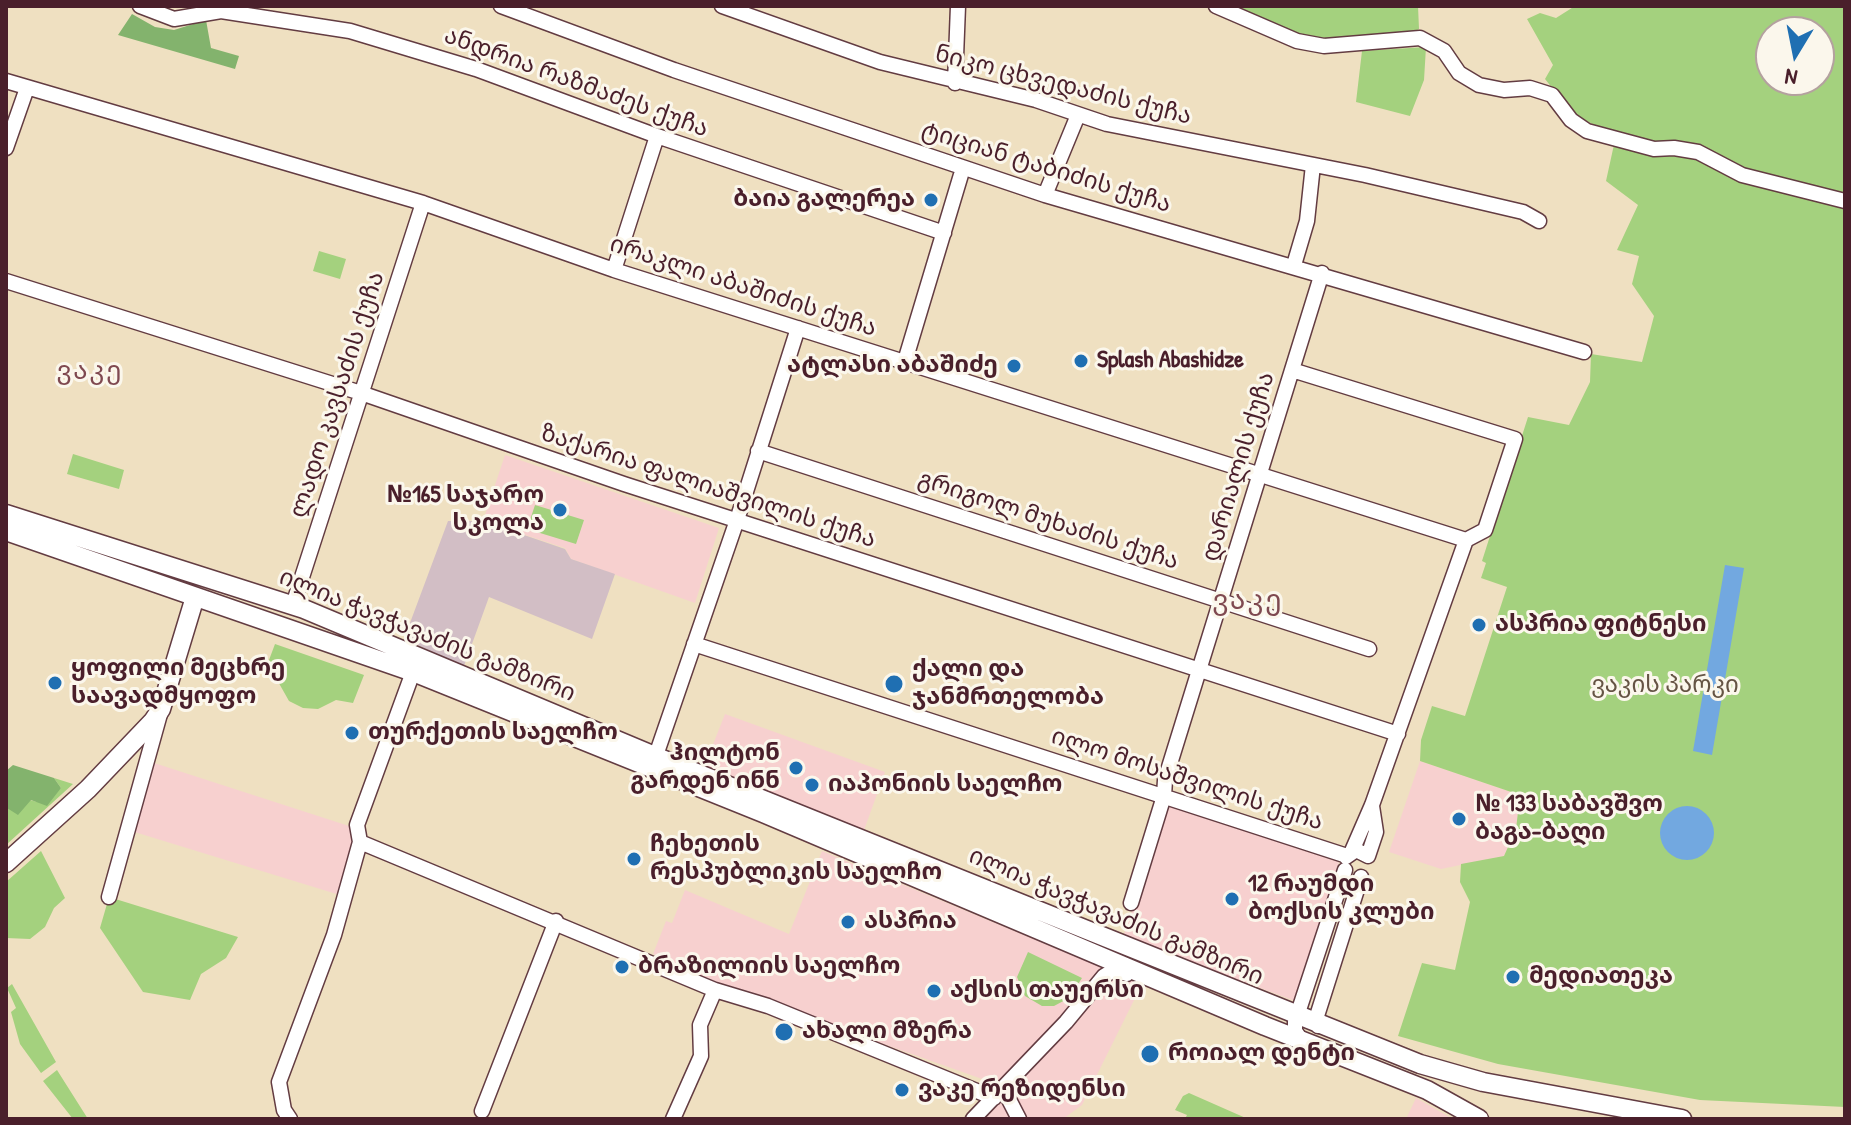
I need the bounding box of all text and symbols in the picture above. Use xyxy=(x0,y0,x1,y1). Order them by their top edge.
north arrow xyxy=(1755,16,1835,96)
street label: ანდრია რაზმაძეს ქუჩა xyxy=(440,22,712,144)
street label: ნიკო ცხვედაძის ქუჩა xyxy=(932,40,1194,132)
text: N xyxy=(1783,62,1800,93)
street label: ტიციან ტაბიძის ქუჩა xyxy=(918,116,1174,220)
place label: ბაია გალერეა xyxy=(733,186,915,214)
marker: ბაია გალერეა xyxy=(922,191,940,209)
street label: ირაკლი აბაშიძის ქუჩა xyxy=(606,230,880,344)
street label: ლადო კავსაძის ქუჩა xyxy=(285,268,391,522)
place label: Splash Abashidze xyxy=(1097,347,1244,375)
place label: ატლასი აბაშიძე xyxy=(787,352,998,380)
marker: Splash Abashidze xyxy=(1072,352,1090,370)
district label: ვაკე xyxy=(57,356,123,388)
marker: ატლასი აბაშიძე xyxy=(1005,357,1023,375)
street label: დარიალის ქუჩა xyxy=(1196,369,1282,565)
street label: ზაქარია ფალიაშვილის ქუჩა xyxy=(537,419,879,555)
street label: გრიგოლ მუხაძის ქუჩა xyxy=(914,465,1182,577)
place label: №165 საჯარო სკოლა xyxy=(387,482,544,538)
marker: №165 საჯარო სკოლა xyxy=(551,501,569,519)
street label: ილია ჭავჭავაძის გამზირი xyxy=(275,563,579,709)
district label: ვაკე xyxy=(1212,585,1284,619)
place label: ასპრია ფიტნესი xyxy=(1495,611,1706,639)
marker: ასპრია ფიტნესი xyxy=(1470,616,1488,634)
place label: ყოფილი მეცხრე საავადმყოფო xyxy=(71,655,285,711)
place label: ქალი და ჯანმრთელობა xyxy=(912,656,1104,712)
park label: ვაკის პარკი xyxy=(1591,672,1739,700)
marker: ქალი და ჯანმრთელობა xyxy=(883,673,905,695)
marker: ყოფილი მეცხრე საავადმყოფო xyxy=(46,674,64,692)
place label: თურქეთის საელჩო xyxy=(368,719,618,747)
street label: ილო მოსაშვილის ქუჩა xyxy=(1048,722,1326,838)
marker: თურქეთის საელჩო xyxy=(343,724,361,742)
place label: ჰილტონ გარდენ ინნ xyxy=(630,740,780,796)
marker: ჰილტონ გარდენ ინნ xyxy=(787,759,805,777)
place label: იაპონიის საელჩო xyxy=(828,771,1062,799)
marker: იაპონიის საელჩო xyxy=(803,776,821,794)
place label: № 133 საბავშვო ბაგა-ბაღი xyxy=(1475,791,1663,847)
marker: № 133 საბავშვო ბაგა-ბაღი xyxy=(1450,810,1468,828)
place label: ჩეხეთის რესპუბლიკის საელჩო xyxy=(650,831,942,887)
street label: ილია ჭავჭავაძის გამზირი xyxy=(964,842,1268,992)
marker: ჩეხეთის რესპუბლიკის საელჩო xyxy=(625,850,643,868)
place label: 12 რაუმდი ბოქსის კლუბი xyxy=(1248,871,1434,927)
marker: 12 რაუმდი ბოქსის კლუბი xyxy=(1223,890,1241,908)
place label: ასპრია xyxy=(864,908,957,936)
marker: ასპრია xyxy=(839,913,857,931)
place label: ბრაზილიის საელჩო xyxy=(638,953,900,981)
marker: ბრაზილიის საელჩო xyxy=(613,958,631,976)
place label: მედიათეკა xyxy=(1529,963,1673,991)
marker: მედიათეკა xyxy=(1504,968,1522,986)
place label: აქსის თაუერსი xyxy=(950,977,1144,1005)
marker: აქსის თაუერსი xyxy=(925,982,943,1000)
place label: ახალი მზერა xyxy=(802,1018,972,1046)
marker: ახალი მზერა xyxy=(773,1021,795,1043)
place label: როიალ დენტი xyxy=(1168,1040,1355,1068)
marker: როიალ დენტი xyxy=(1139,1043,1161,1065)
place label: ვაკე რეზიდენსი xyxy=(918,1076,1126,1104)
marker: ვაკე რეზიდენსი xyxy=(893,1081,911,1099)

